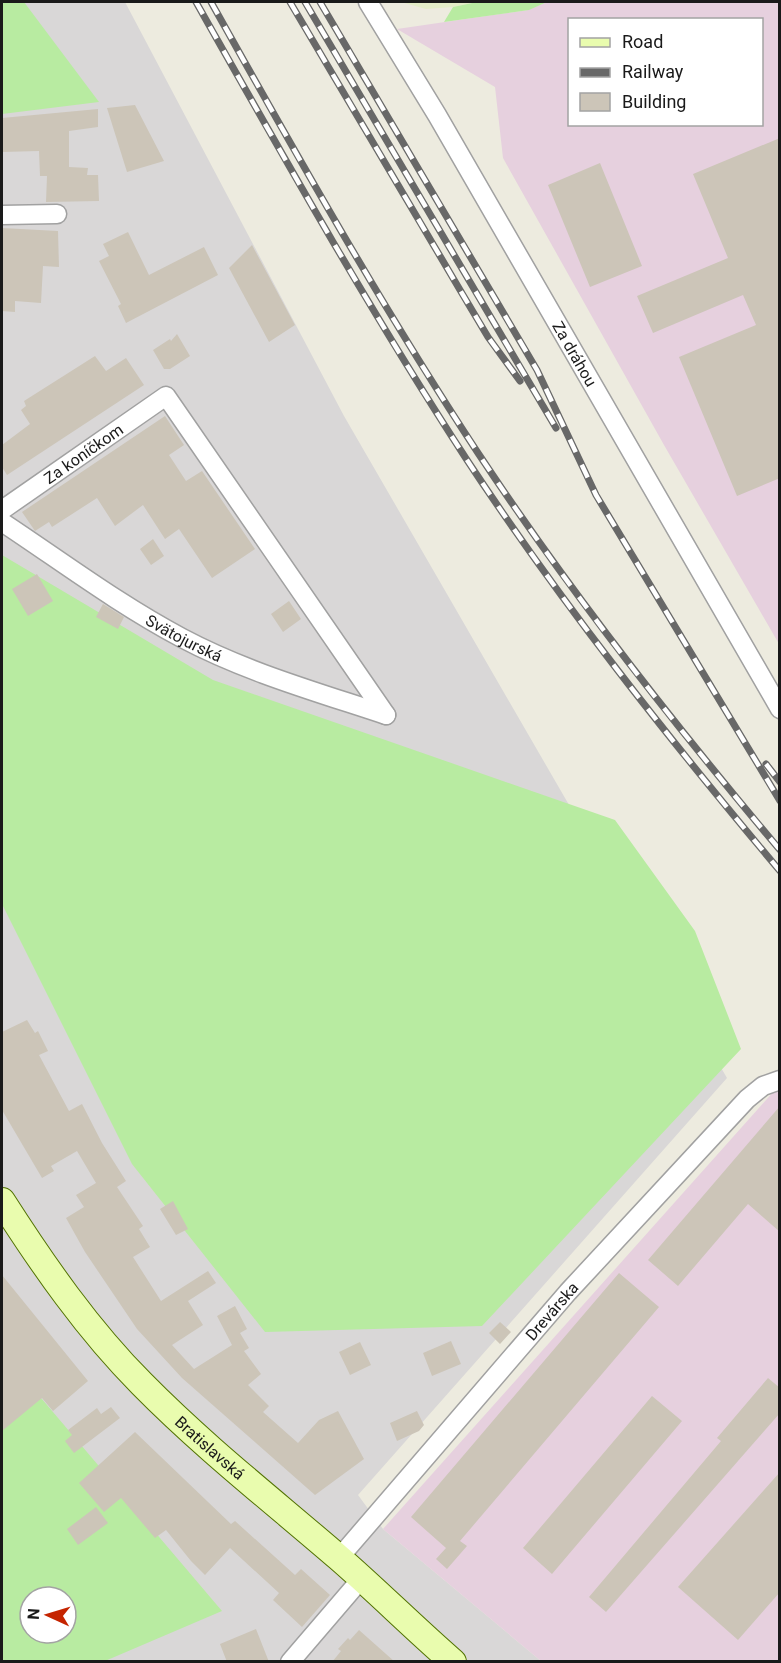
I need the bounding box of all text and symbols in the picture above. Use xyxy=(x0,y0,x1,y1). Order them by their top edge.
legend xyxy=(568,18,763,126)
text: Road xyxy=(622,31,663,52)
text: Railway xyxy=(622,61,684,82)
text: Building xyxy=(622,91,686,112)
street label: Za dráhou xyxy=(548,318,601,390)
street label: Za koníčkom xyxy=(40,420,127,488)
street label: Svätojurská xyxy=(142,611,225,666)
street label: Drevárska xyxy=(522,1278,582,1344)
street label: Bratislavská xyxy=(171,1412,248,1484)
north arrow xyxy=(18,1585,78,1645)
text: N xyxy=(24,1608,43,1620)

